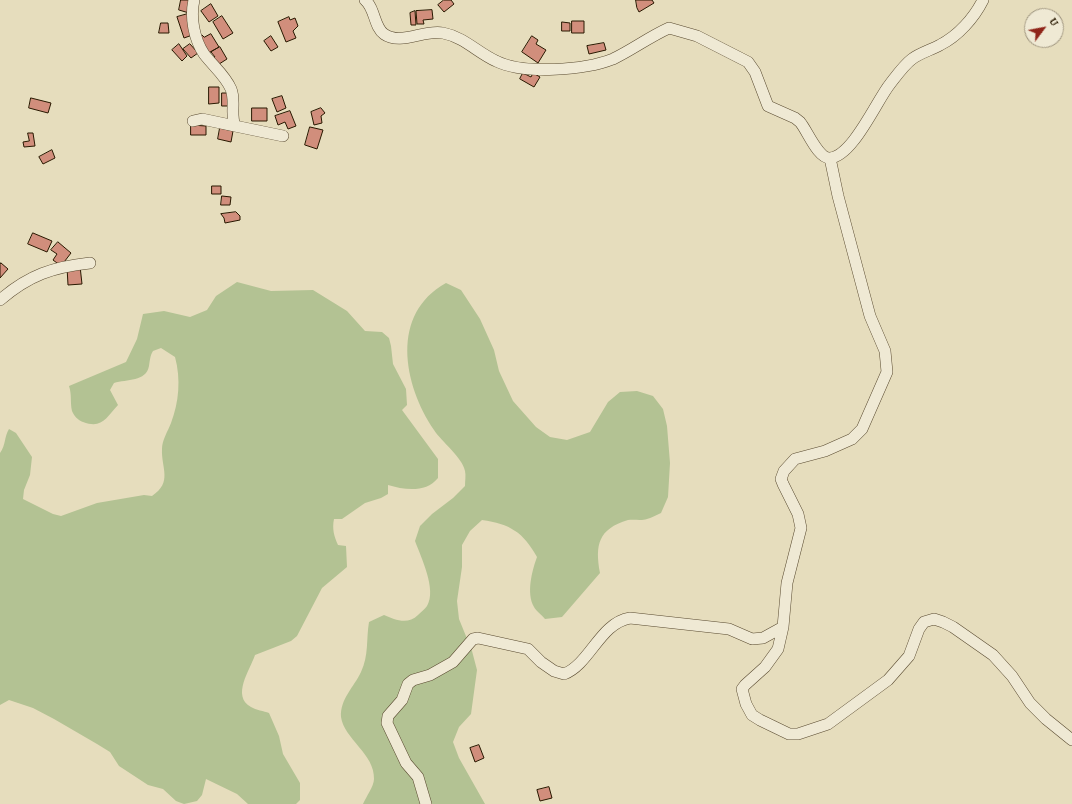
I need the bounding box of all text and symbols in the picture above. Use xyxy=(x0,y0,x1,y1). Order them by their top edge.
north arrow xyxy=(1024,8,1064,48)
text: U xyxy=(1045,15,1062,29)

